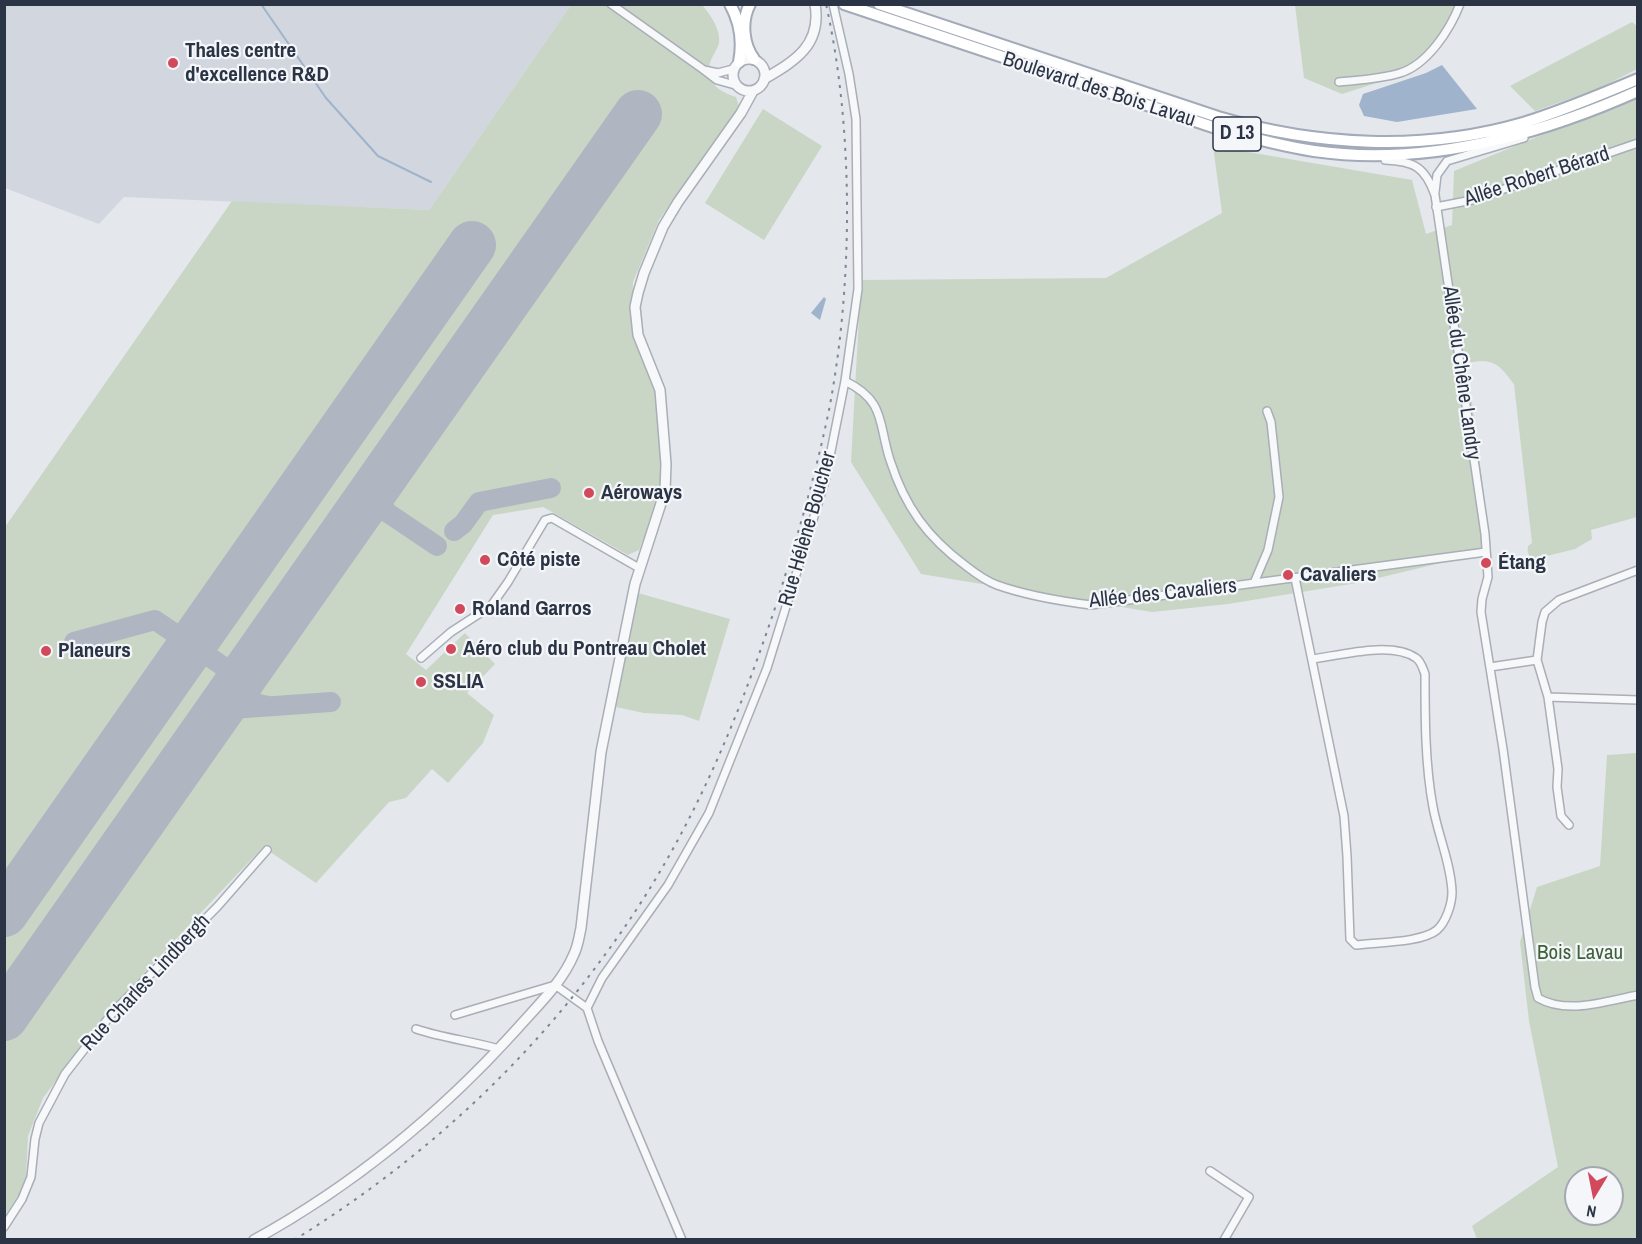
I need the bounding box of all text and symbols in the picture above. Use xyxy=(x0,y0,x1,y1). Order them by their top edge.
place label: Thales centre d'excellence R&D xyxy=(185,38,329,88)
street label: Boulevard des Bois Lavau xyxy=(1000,47,1198,133)
marker: Thales centre d'excellence R&D xyxy=(166,56,180,70)
road number: D 13 xyxy=(1213,117,1261,151)
street label: Allée Robert Bérard xyxy=(1461,142,1613,212)
street label: Allée du Chêne Landry xyxy=(1436,285,1486,461)
street label: Rue Hélène Boucher xyxy=(774,449,842,609)
place label: Aéroways xyxy=(601,480,682,506)
marker: Aéroways xyxy=(582,486,596,500)
place label: Côté piste xyxy=(497,547,580,573)
place label: Étang xyxy=(1498,550,1546,576)
marker: Côté piste xyxy=(478,553,492,567)
marker: Étang xyxy=(1479,556,1493,570)
place label: Cavaliers xyxy=(1300,562,1377,588)
marker: Cavaliers xyxy=(1281,568,1295,582)
street label: Allée des Cavaliers xyxy=(1088,574,1238,614)
place label: Roland Garros xyxy=(472,596,592,622)
marker: Roland Garros xyxy=(453,602,467,616)
place label: Aéro club du Pontreau Cholet xyxy=(463,636,706,662)
place label: Planeurs xyxy=(58,638,131,664)
marker: Aéro club du Pontreau Cholet xyxy=(444,642,458,656)
marker: Planeurs xyxy=(39,644,53,658)
place label: SSLIA xyxy=(433,669,484,695)
marker: SSLIA xyxy=(414,675,428,689)
street label: Rue Charles Lindbergh xyxy=(76,909,216,1057)
park label: Bois Lavau xyxy=(1537,940,1623,966)
north arrow xyxy=(1564,1166,1624,1226)
text: N xyxy=(1585,1200,1598,1223)

